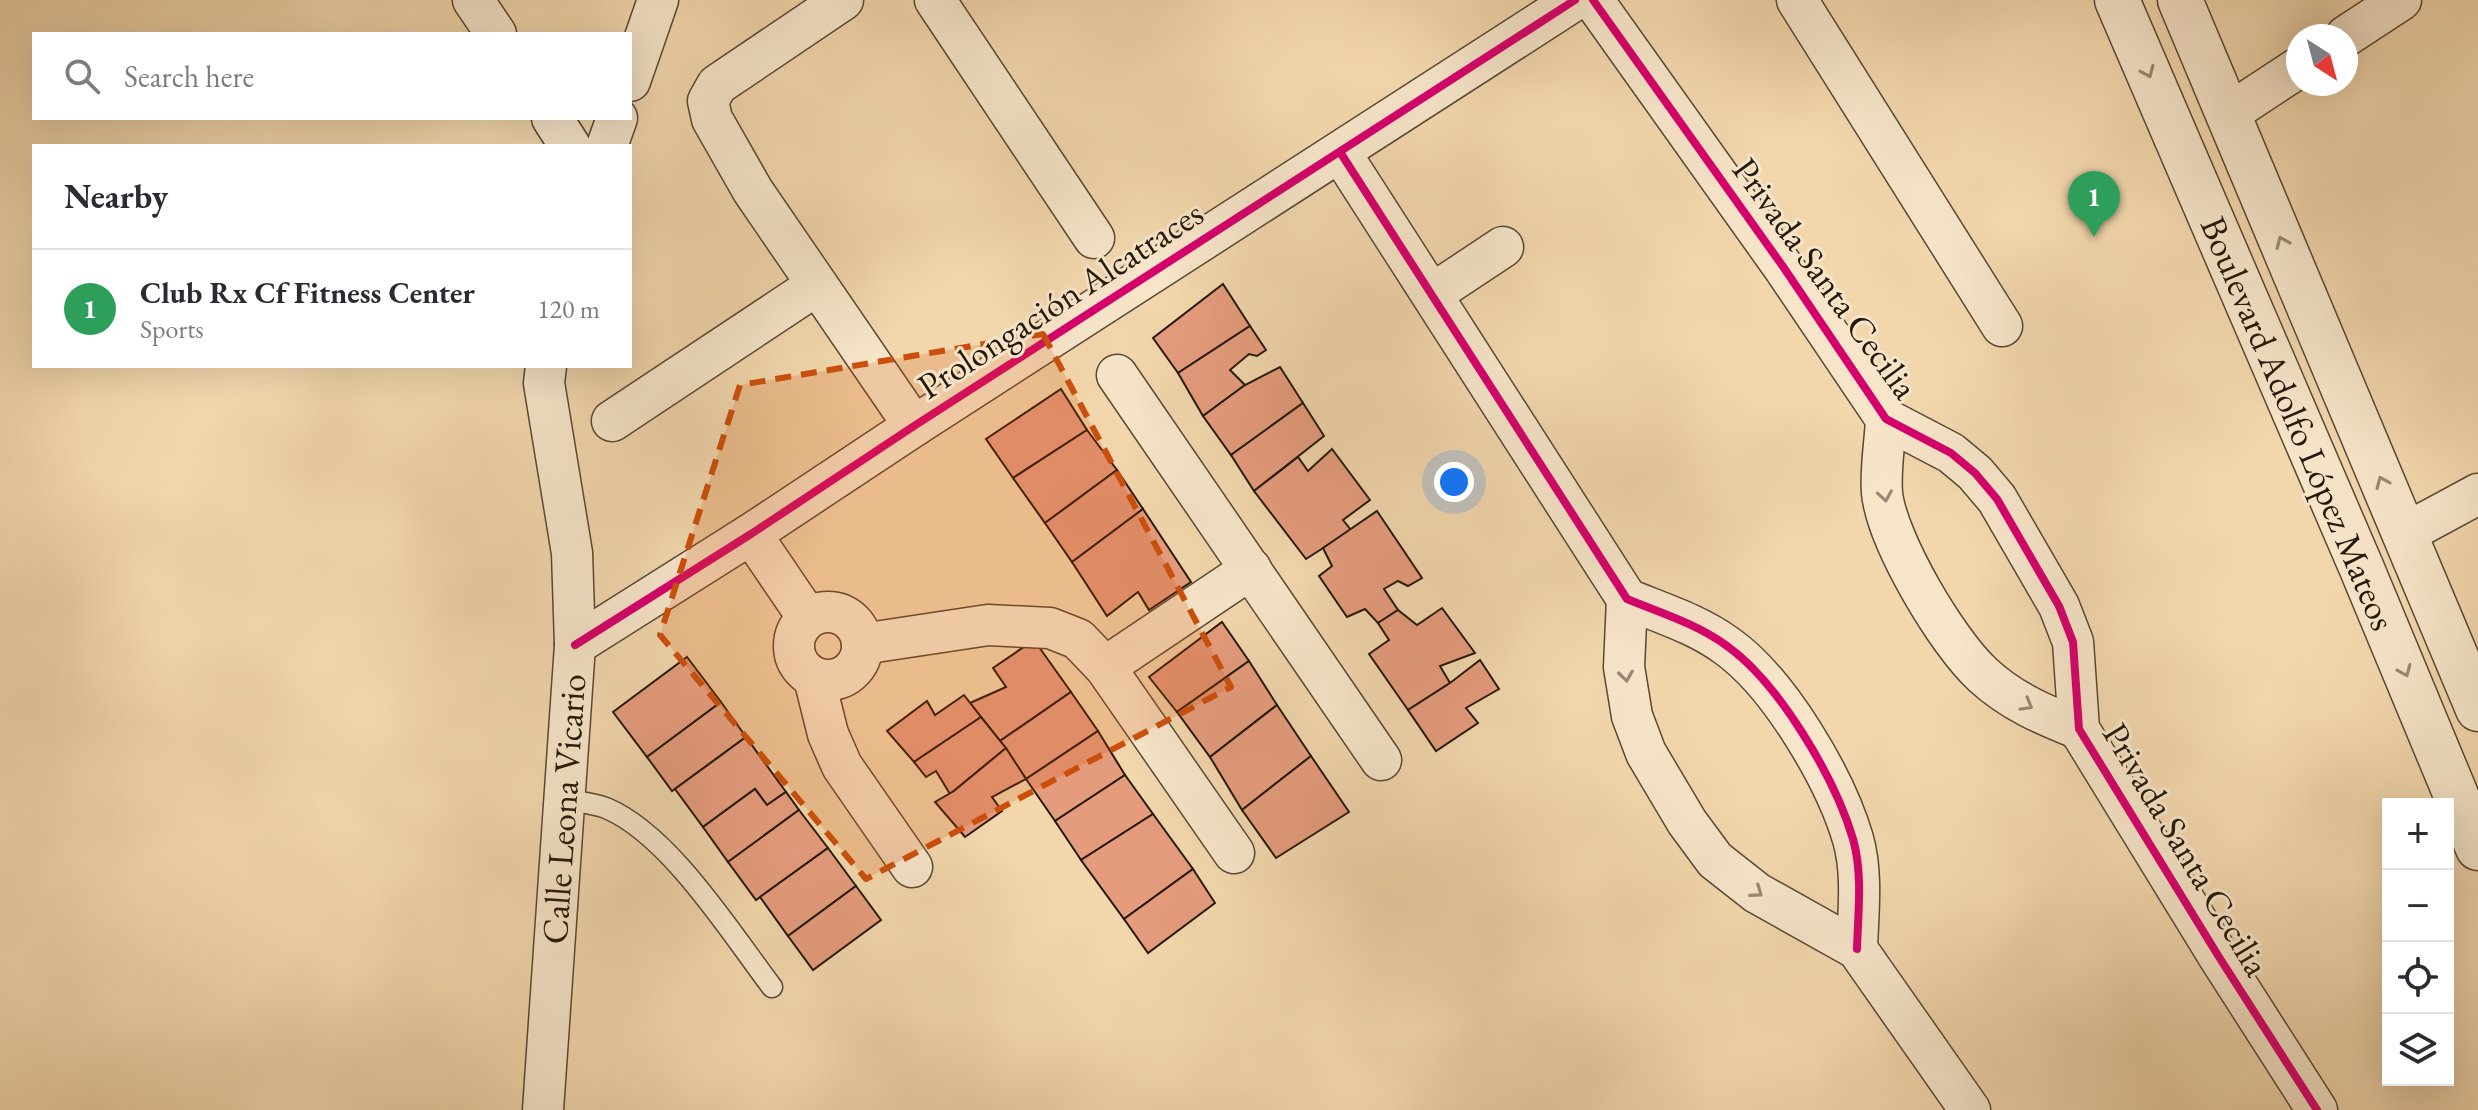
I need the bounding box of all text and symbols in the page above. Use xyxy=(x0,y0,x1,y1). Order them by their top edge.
north arrow xyxy=(2286,24,2358,96)
search box xyxy=(32,32,632,120)
icon: search xyxy=(60,54,104,98)
text: Search here xyxy=(124,57,254,96)
one-way arrow xyxy=(2138,63,2154,78)
street label: Privada Santa Cecilia xyxy=(1722,148,1930,409)
pin: 1 xyxy=(2068,171,2120,237)
text: Nearby xyxy=(64,174,168,218)
street label: Prolongación Alcatraces xyxy=(908,189,1212,409)
street label: Boulevard Adolfo López Mateos xyxy=(2190,209,2407,637)
one-way arrow xyxy=(2275,236,2291,251)
text: Club Rx Cf Fitness Center xyxy=(140,273,475,312)
text: 1 xyxy=(83,292,97,326)
text: 120 m xyxy=(537,292,600,326)
text: Sports xyxy=(140,312,204,346)
your location xyxy=(1434,462,1474,502)
one-way arrow xyxy=(2376,476,2392,490)
one-way arrow xyxy=(1876,490,1893,503)
one-way arrow xyxy=(2396,663,2412,677)
one-way arrow xyxy=(1617,669,1634,683)
street label: Calle Leona Vicario xyxy=(531,672,596,946)
one-way arrow xyxy=(2019,696,2033,711)
street label: Privada Santa Cecilia xyxy=(2092,714,2281,985)
map controls xyxy=(2382,798,2454,1086)
button: + xyxy=(2382,798,2454,870)
button: − xyxy=(2382,870,2454,942)
one-way arrow xyxy=(1748,882,1762,897)
button: locate xyxy=(2382,942,2454,1014)
button: layers xyxy=(2382,1014,2454,1086)

